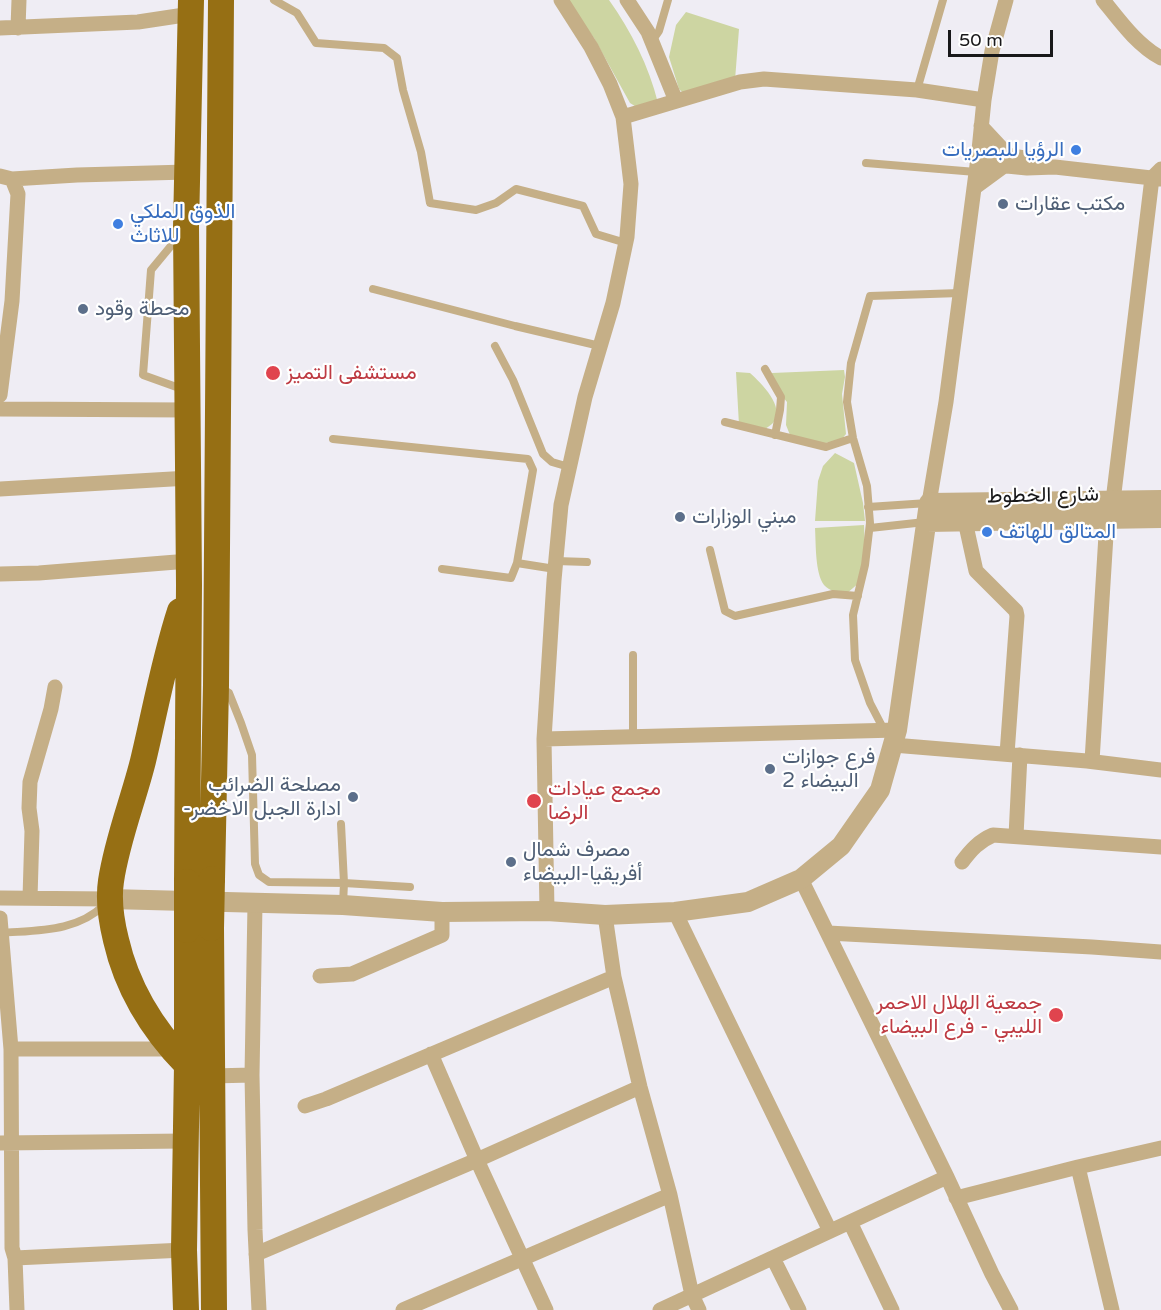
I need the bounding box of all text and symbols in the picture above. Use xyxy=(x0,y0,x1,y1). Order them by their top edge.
scale bar xyxy=(951,18,1056,56)
text: 50 m xyxy=(959,29,1003,51)
place label: الرؤيا للبصريات xyxy=(942,137,1064,163)
marker: الرؤيا للبصريات xyxy=(1069,143,1083,157)
place label: مكتب عقارات xyxy=(1015,191,1125,217)
marker: مكتب عقارات xyxy=(996,197,1010,211)
place label: الذوق الملكي للاثاث xyxy=(130,199,235,249)
marker: الذوق الملكي للاثاث xyxy=(111,217,125,231)
place label: محطة وقود xyxy=(95,296,189,322)
marker: محطة وقود xyxy=(76,302,90,316)
place label: مستشفى التميز xyxy=(286,360,417,386)
marker: مستشفى التميز xyxy=(264,364,282,382)
street label: شارع الخطوط xyxy=(987,482,1099,510)
place label: مبني الوزارات xyxy=(692,504,797,530)
marker: مبني الوزارات xyxy=(673,510,687,524)
place label: المتالق للهاتف xyxy=(999,519,1116,545)
marker: المتالق للهاتف xyxy=(980,525,994,539)
place label: فرع جوازات البيضاء 2 xyxy=(782,744,875,794)
marker: فرع جوازات البيضاء 2 xyxy=(763,762,777,776)
place label: مصلحة الضرائب -ادارة الجبل الاخضر xyxy=(183,772,341,822)
place label: مجمع عيادات الرضا xyxy=(548,776,661,826)
marker: مصلحة الضرائب -ادارة الجبل الاخضر xyxy=(346,790,360,804)
marker: مجمع عيادات الرضا xyxy=(525,792,543,810)
place label: مصرف شمال أفريقيا-البيضاء xyxy=(523,837,642,887)
marker: مصرف شمال أفريقيا-البيضاء xyxy=(504,855,518,869)
place label: جمعية الهلال الاحمر الليبي - فرع البيضاء xyxy=(876,990,1042,1040)
marker: جمعية الهلال الاحمر الليبي - فرع البيضاء xyxy=(1047,1006,1065,1024)

